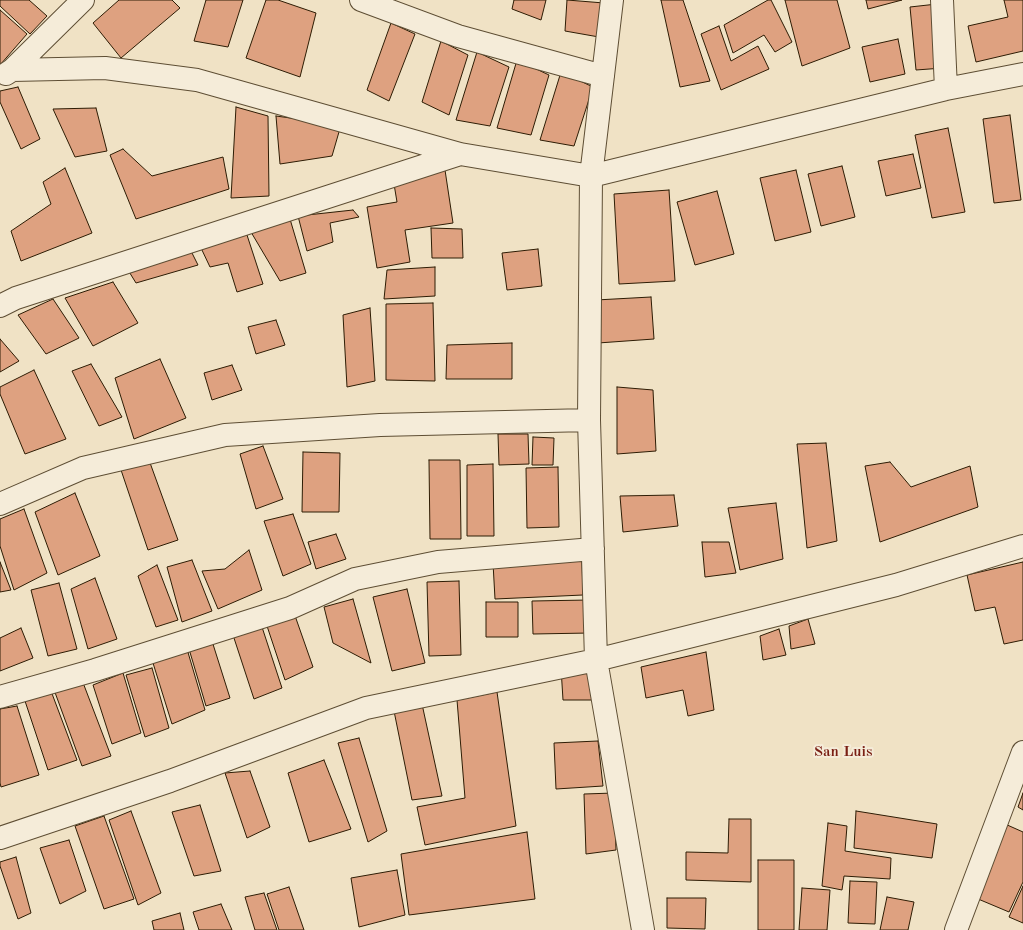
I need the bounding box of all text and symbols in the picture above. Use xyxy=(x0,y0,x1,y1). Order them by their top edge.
district label: San Luis xyxy=(814,743,872,761)

